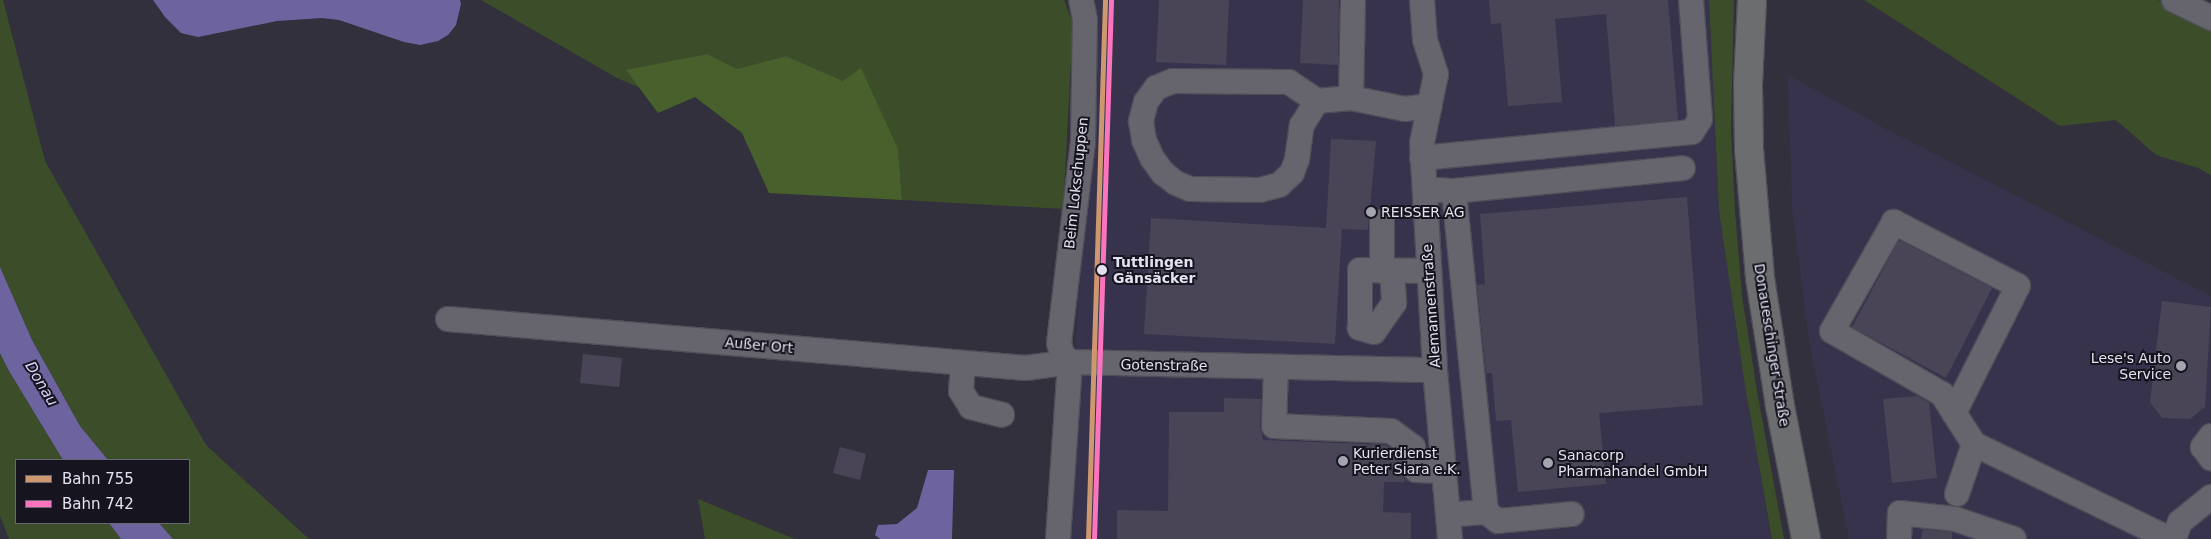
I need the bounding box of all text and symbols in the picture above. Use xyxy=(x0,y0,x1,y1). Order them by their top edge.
street label: Beim Lokschuppen xyxy=(1061,116,1091,250)
place label: REISSER AG xyxy=(1381,204,1465,220)
marker: REISSER AG xyxy=(1365,206,1377,218)
street label: Alemannenstraße xyxy=(1418,244,1444,368)
place label: Tuttlingen Gänsäcker xyxy=(1113,254,1195,286)
street label: Donaueschinger Straße xyxy=(1751,262,1793,428)
marker: Tuttlingen Gänsäcker xyxy=(1095,263,1109,277)
street label: Außer Ort xyxy=(724,334,794,356)
place label: Lese's Auto Service xyxy=(2091,350,2171,382)
street label: Gotenstraße xyxy=(1120,356,1208,374)
water label: Donau xyxy=(21,358,61,410)
marker: Lese's Auto Service xyxy=(2175,360,2187,372)
place label: Kurierdienst Peter Siara e.K. xyxy=(1353,445,1461,478)
place label: Sanacorp Pharmahandel GmbH xyxy=(1558,447,1708,480)
marker: Kurierdienst Peter Siara e.K. xyxy=(1337,455,1349,467)
marker: Sanacorp Pharmahandel GmbH xyxy=(1542,457,1554,469)
legend xyxy=(15,459,190,524)
text: Bahn 755 xyxy=(62,470,134,488)
text: Bahn 742 xyxy=(62,495,134,513)

